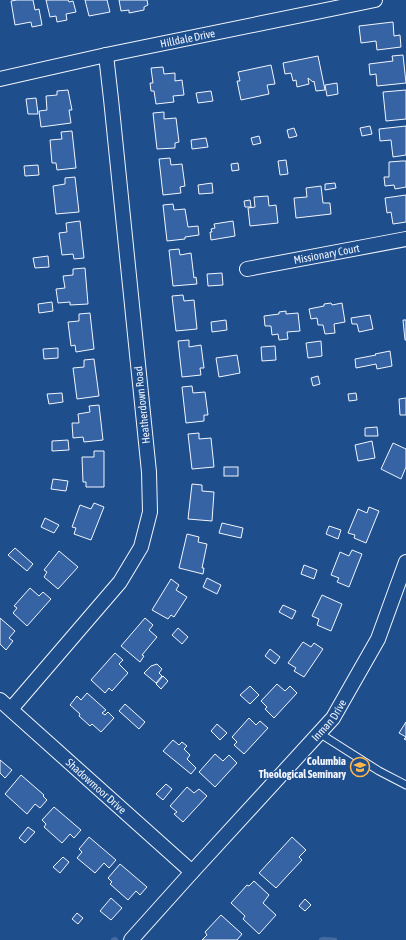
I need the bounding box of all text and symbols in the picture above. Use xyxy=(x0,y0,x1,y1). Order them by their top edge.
street label: Hilldale Drive xyxy=(159,27,216,50)
street label: Missionary Court xyxy=(293,242,361,266)
street label: Heatherdown Road xyxy=(132,366,152,444)
street label: Inman Drive xyxy=(309,697,348,743)
place label: Columbia Theological Seminary xyxy=(259,755,346,780)
street label: Shadowmoor Drive xyxy=(64,756,129,816)
school or university icon: Columbia Theological Seminary xyxy=(349,756,371,778)

